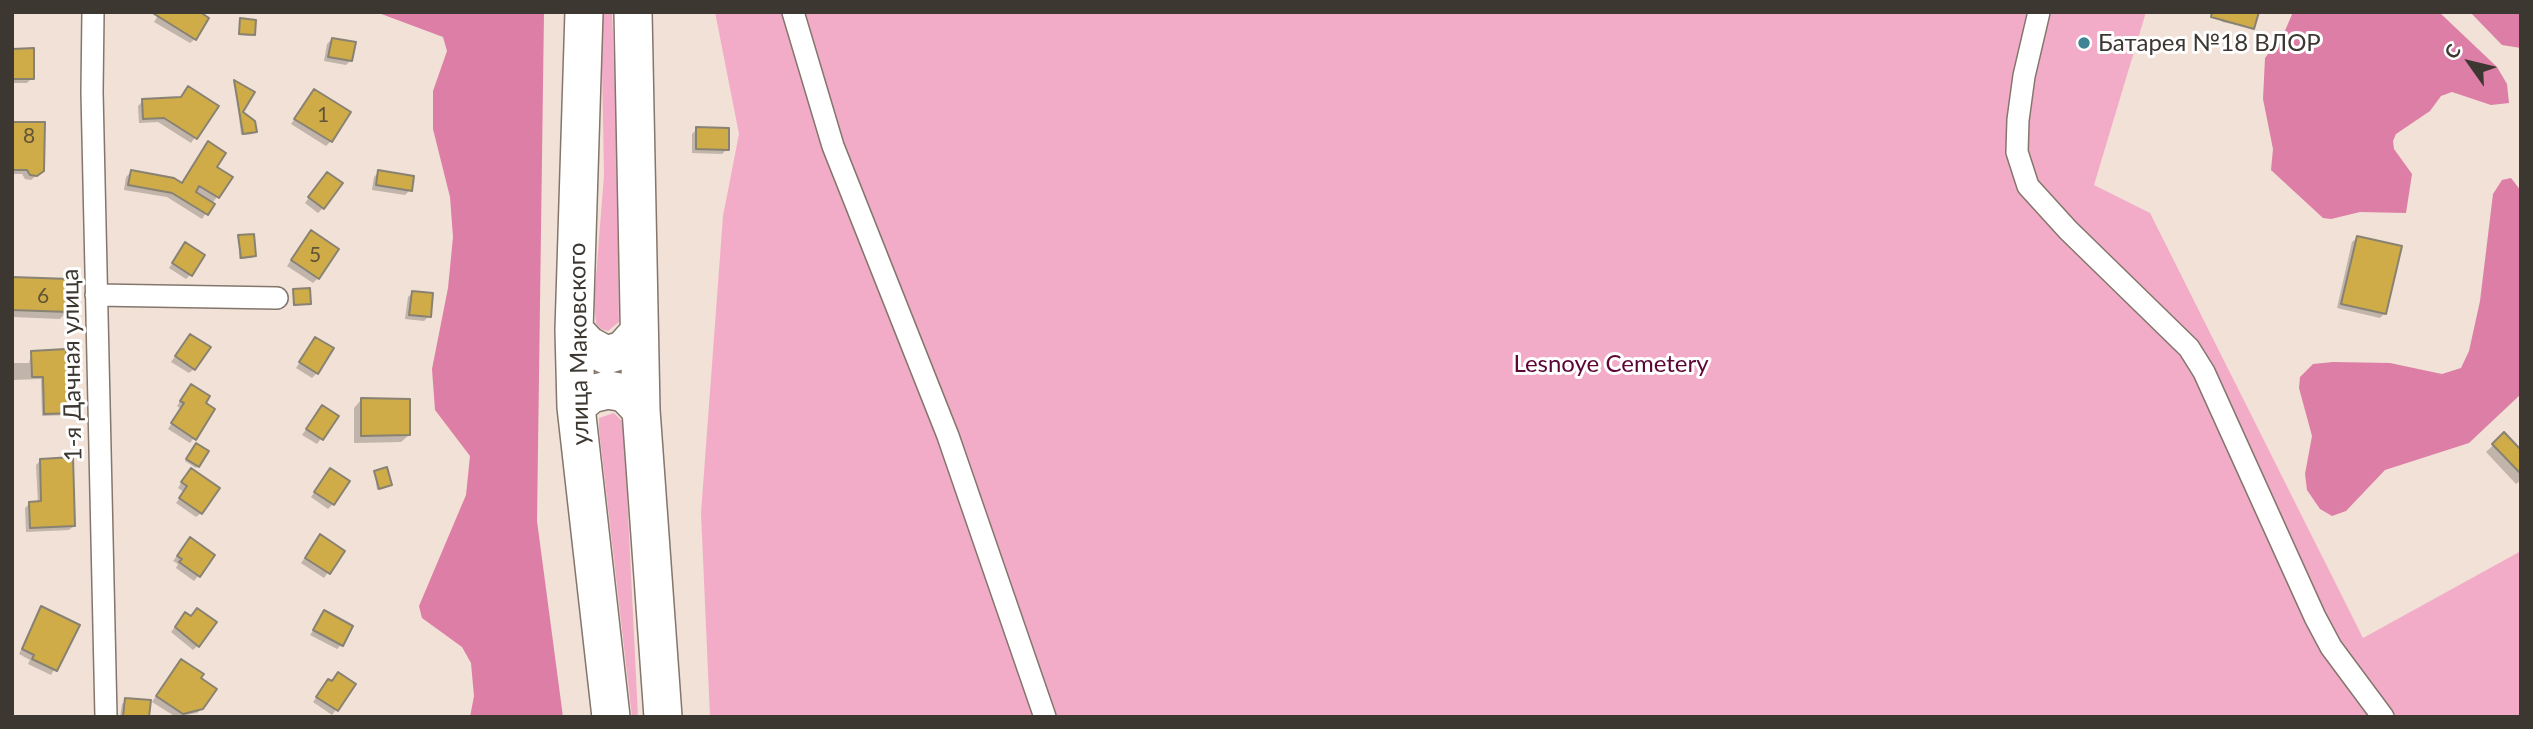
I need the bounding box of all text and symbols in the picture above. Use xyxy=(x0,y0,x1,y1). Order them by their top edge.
north arrow xyxy=(2435,28,2505,98)
place label: Батарея №18 ВЛОР xyxy=(2098,29,2321,57)
marker: Батарея №18 ВЛОР xyxy=(2076,35,2092,51)
text: С xyxy=(2439,39,2465,63)
house number: 1 xyxy=(317,102,329,128)
house number: 8 xyxy=(23,123,35,149)
house number: 5 xyxy=(309,242,321,268)
street label: улица Маковского xyxy=(563,242,595,446)
street label: 1-я Дачная улица xyxy=(56,268,88,462)
house number: 6 xyxy=(37,283,49,309)
park label: Lesnoye Cemetery xyxy=(1513,350,1709,378)

